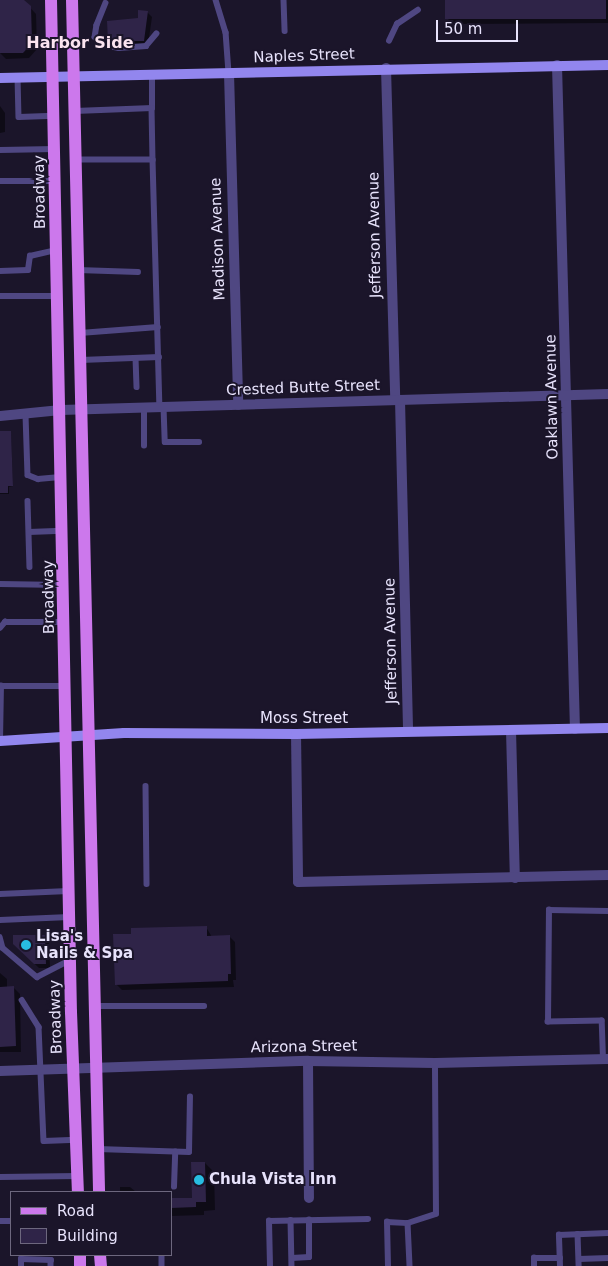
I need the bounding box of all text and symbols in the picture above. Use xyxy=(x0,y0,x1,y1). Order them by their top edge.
scale bar xyxy=(438,10,520,42)
text: 50 m xyxy=(444,20,482,38)
district label: Harbor Side xyxy=(26,33,134,53)
street label: Naples Street xyxy=(253,45,355,67)
street label: Broadway xyxy=(30,155,50,229)
street label: Jefferson Avenue xyxy=(365,172,385,298)
street label: Madison Avenue xyxy=(207,177,229,301)
street label: Oaklawn Avenue xyxy=(542,334,562,460)
street label: Crested Butte Street xyxy=(226,376,380,400)
street label: Broadway xyxy=(39,560,59,634)
street label: Jefferson Avenue xyxy=(381,578,401,704)
street label: Moss Street xyxy=(260,710,348,728)
place label: Lisa's Nails & Spa xyxy=(36,927,133,962)
marker: Lisa's Nails & Spa xyxy=(20,939,32,951)
street label: Broadway xyxy=(46,980,66,1054)
street label: Arizona Street xyxy=(251,1037,357,1057)
place label: Chula Vista Inn xyxy=(209,1171,337,1189)
marker: Chula Vista Inn xyxy=(193,1174,205,1186)
legend xyxy=(10,1191,172,1256)
text: Road xyxy=(57,1202,95,1220)
text: Building xyxy=(57,1227,118,1245)

